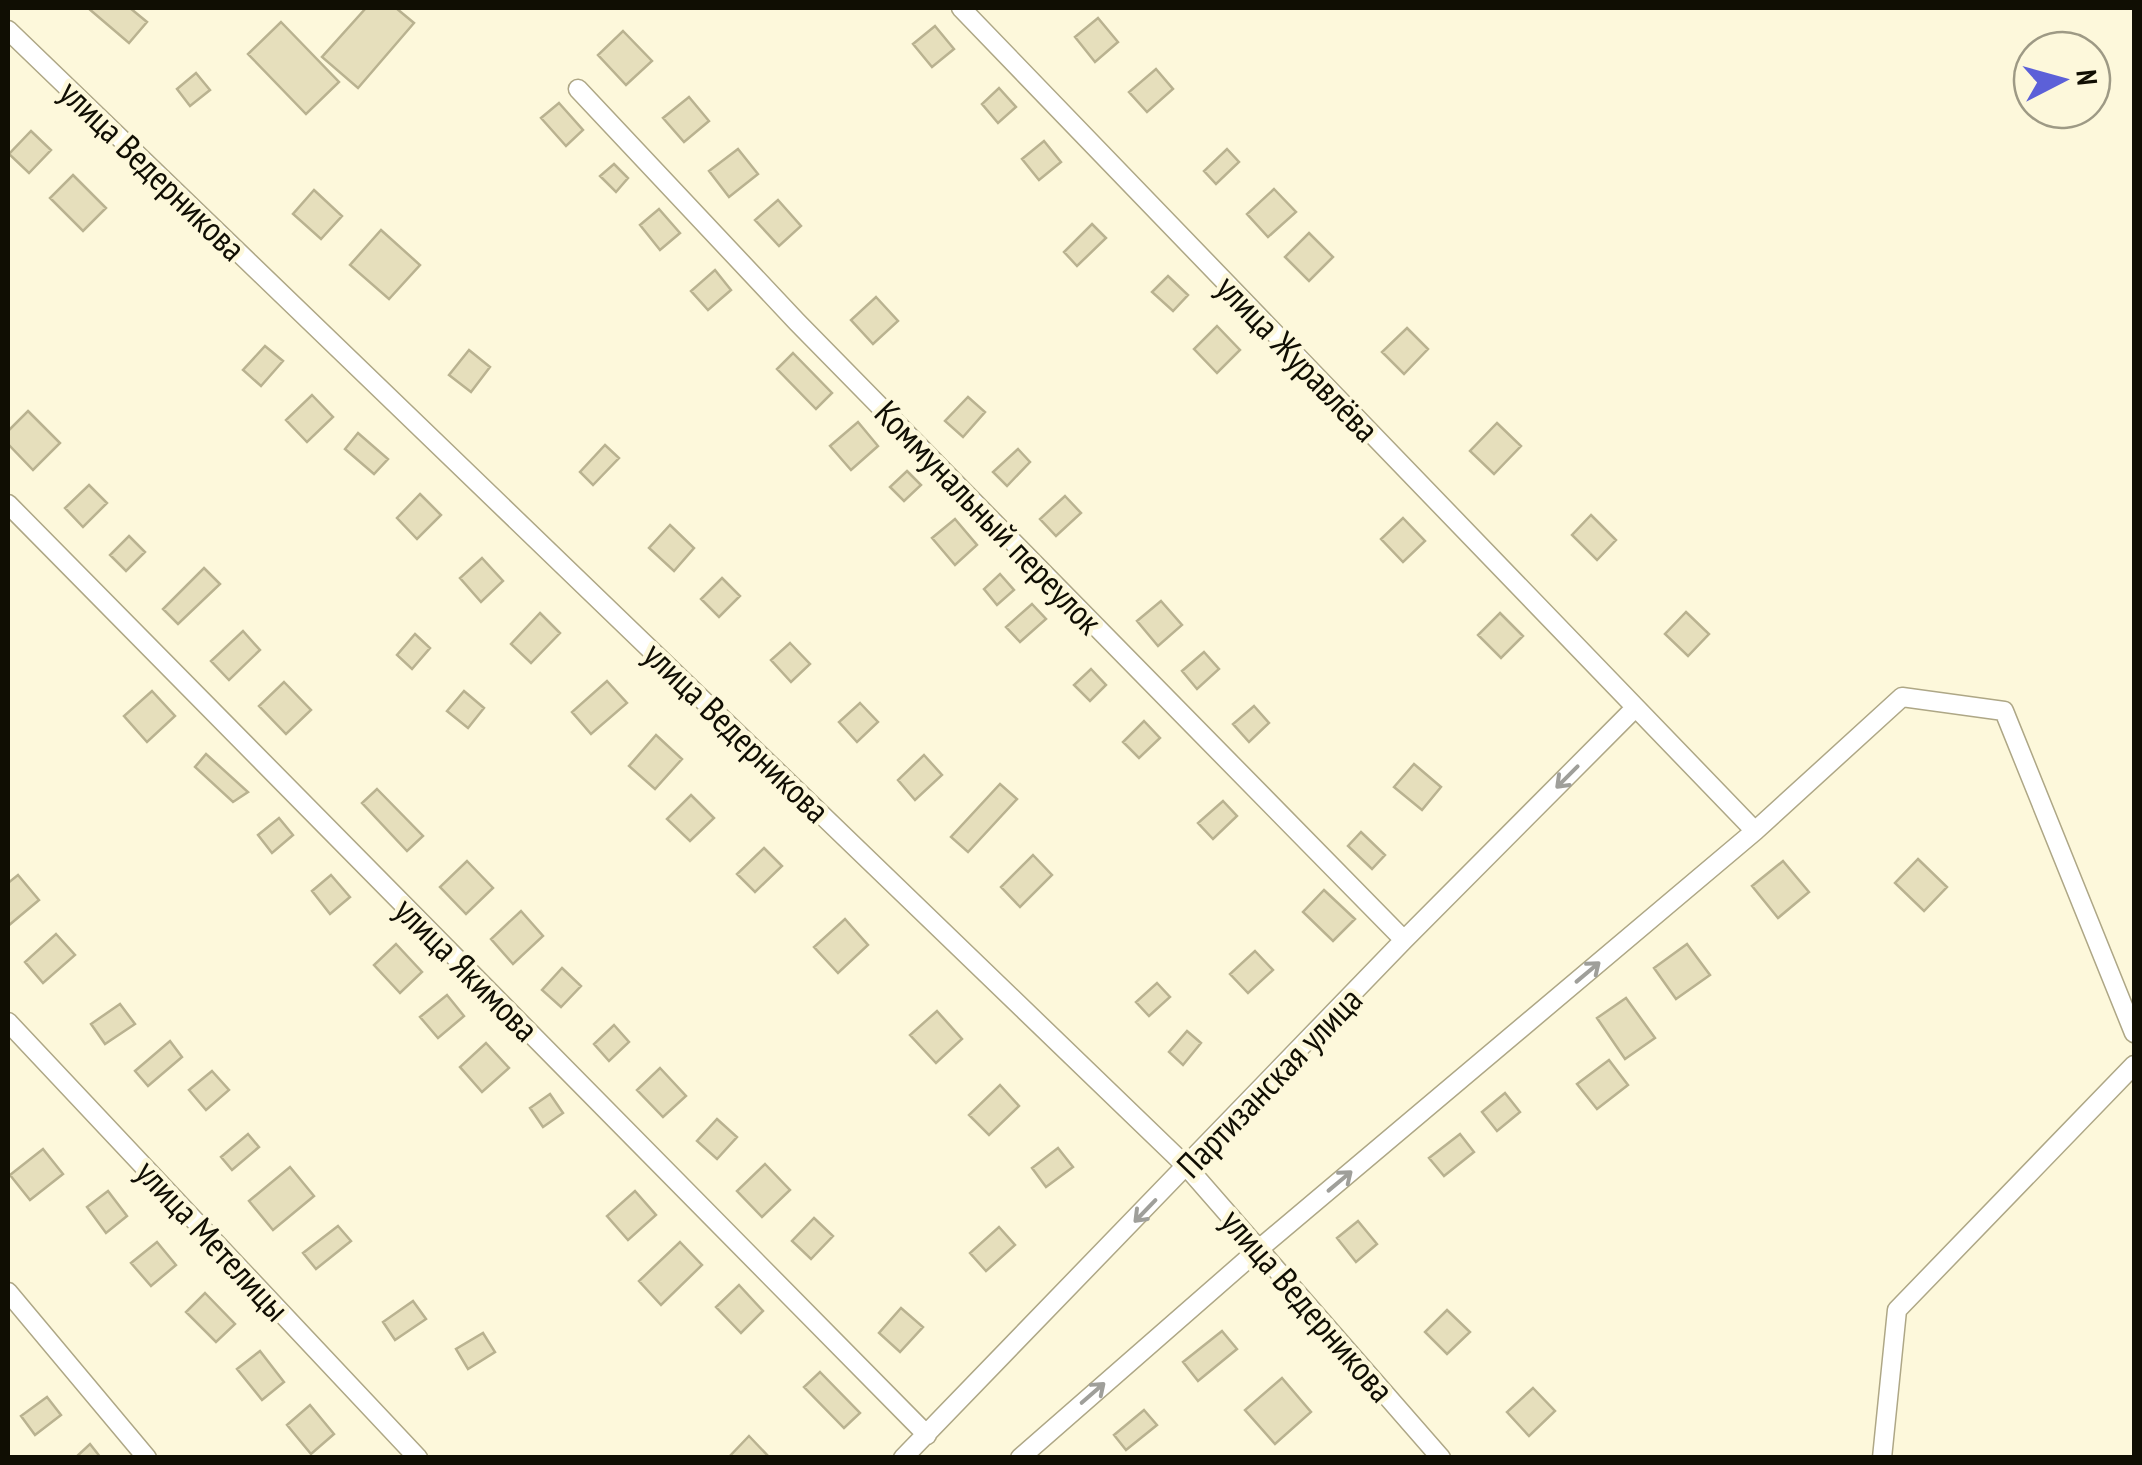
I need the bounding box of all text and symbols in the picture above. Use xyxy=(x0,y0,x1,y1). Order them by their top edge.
north arrow xyxy=(2012,30,2112,130)
text: N xyxy=(2068,68,2107,87)
street label: улица Ведерникова xyxy=(50,70,256,270)
street label: улица Журавлёва xyxy=(1207,265,1389,451)
street label: Коммунальный переулок xyxy=(865,390,1113,644)
street label: улица Ведерникова xyxy=(634,632,840,832)
one-way arrow xyxy=(1555,765,1579,789)
street label: улица Якимова xyxy=(385,887,549,1051)
one-way arrow xyxy=(1575,961,1601,983)
street label: Партизанская улица xyxy=(1166,977,1372,1187)
street label: улица Метелицы xyxy=(126,1150,300,1330)
one-way arrow xyxy=(1326,1170,1352,1192)
one-way arrow xyxy=(1133,1198,1157,1222)
street label: улица Ведерникова xyxy=(1211,1199,1405,1411)
one-way arrow xyxy=(1080,1383,1106,1405)

